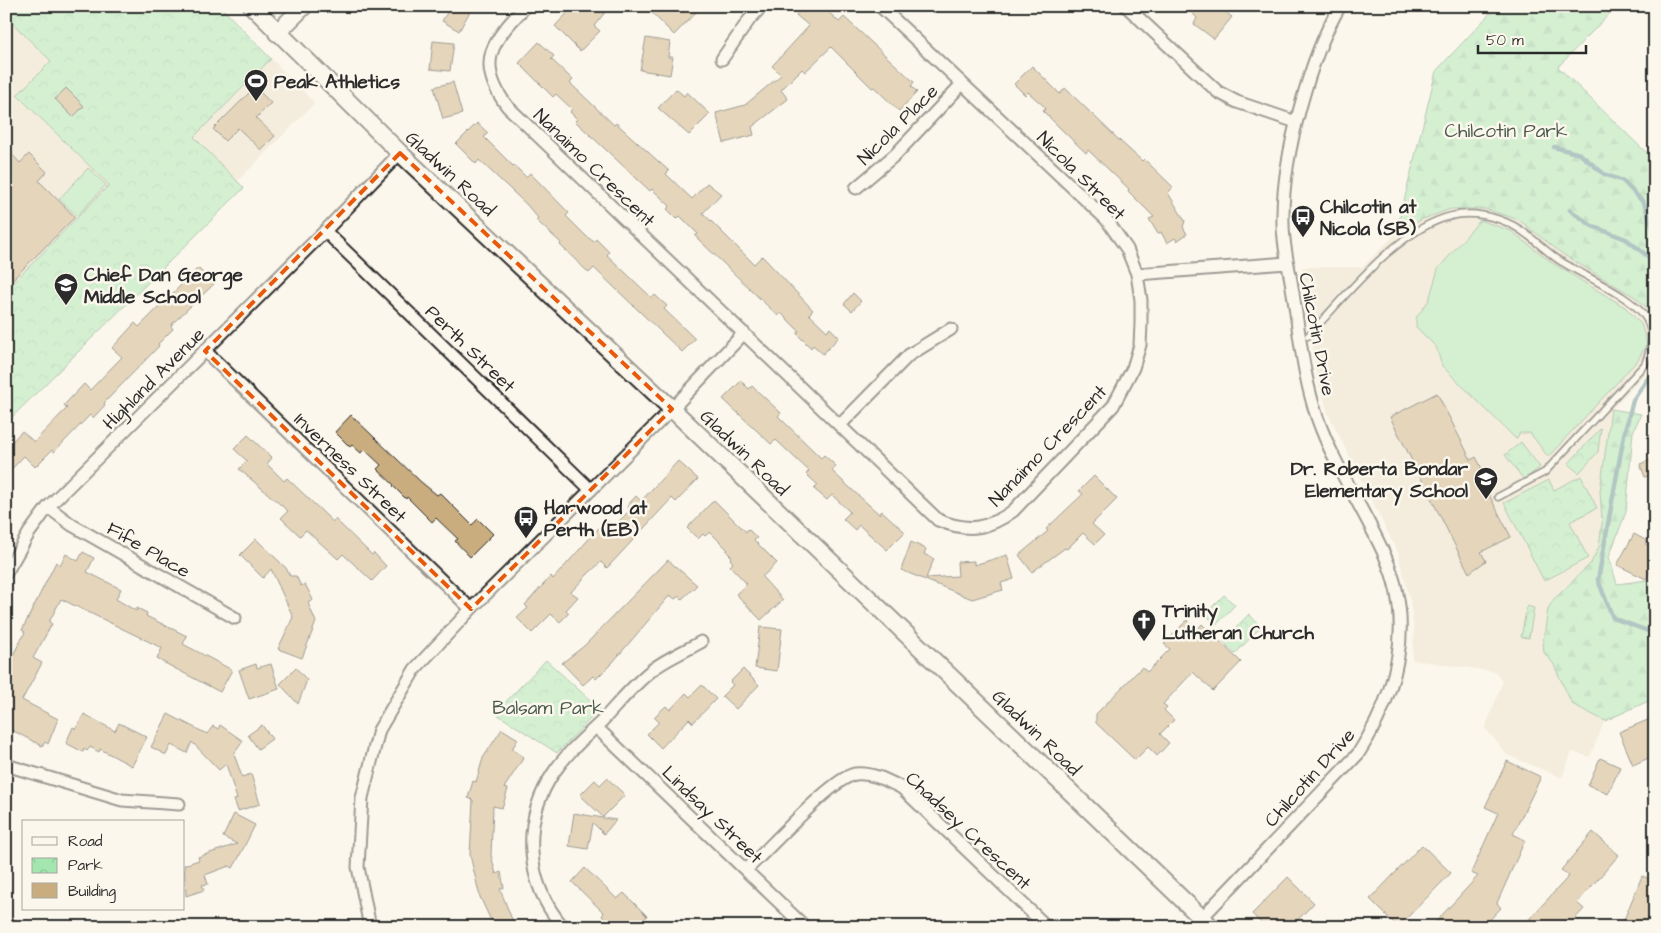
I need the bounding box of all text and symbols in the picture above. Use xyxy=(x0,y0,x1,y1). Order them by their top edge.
scale bar xyxy=(1478,22,1586,54)
text: 50 m xyxy=(1486,30,1524,51)
sports icon: Peak Athletics xyxy=(243,68,269,102)
place label: Peak Athletics xyxy=(274,69,400,96)
street label: Nicola Place xyxy=(851,78,945,172)
street label: Nanaimo Crescent xyxy=(527,103,661,234)
park label: Chilcotin Park xyxy=(1444,118,1568,145)
street label: Gladwin Road xyxy=(399,125,501,223)
street label: Nicola Street xyxy=(1030,125,1132,227)
place label: Chilcotin at Nicola (SB) xyxy=(1320,194,1417,243)
bus stop icon: Chilcotin at Nicola (SB) xyxy=(1290,204,1316,238)
place label: Chief Dan George Middle School xyxy=(84,262,243,311)
street label: Chilcotin Drive xyxy=(1291,270,1342,398)
school or university icon: Chief Dan George Middle School xyxy=(53,272,79,306)
street label: Perth Street xyxy=(419,299,521,399)
street label: Highland Avenue xyxy=(97,322,212,437)
street label: Nanaimo Crescent xyxy=(983,379,1114,513)
street label: Gladwin Road xyxy=(693,404,795,503)
street label: Inverness Street xyxy=(287,407,413,529)
place label: Dr. Roberta Bondar Elementary School xyxy=(1291,456,1469,506)
school or university icon: Dr. Roberta Bondar Elementary School xyxy=(1473,466,1499,500)
place label: Harwood at Perth (EB) xyxy=(544,495,647,544)
bus stop icon: Harwood at Perth (EB) xyxy=(513,505,539,539)
street label: Fife Place xyxy=(102,516,195,585)
place label: Trinity Lutheran Church xyxy=(1161,598,1314,647)
church icon: Trinity Lutheran Church xyxy=(1131,608,1157,642)
street label: Gladwin Road xyxy=(985,684,1087,783)
park label: Balsam Park xyxy=(492,695,604,722)
street label: Chilcotin Drive xyxy=(1258,723,1362,833)
street label: Lindsay Street xyxy=(655,760,769,871)
street label: Chadsey Crescent xyxy=(898,766,1037,898)
legend xyxy=(22,820,185,910)
text: Road xyxy=(68,831,103,852)
text: Park xyxy=(68,855,103,876)
text: Building xyxy=(68,881,116,903)

